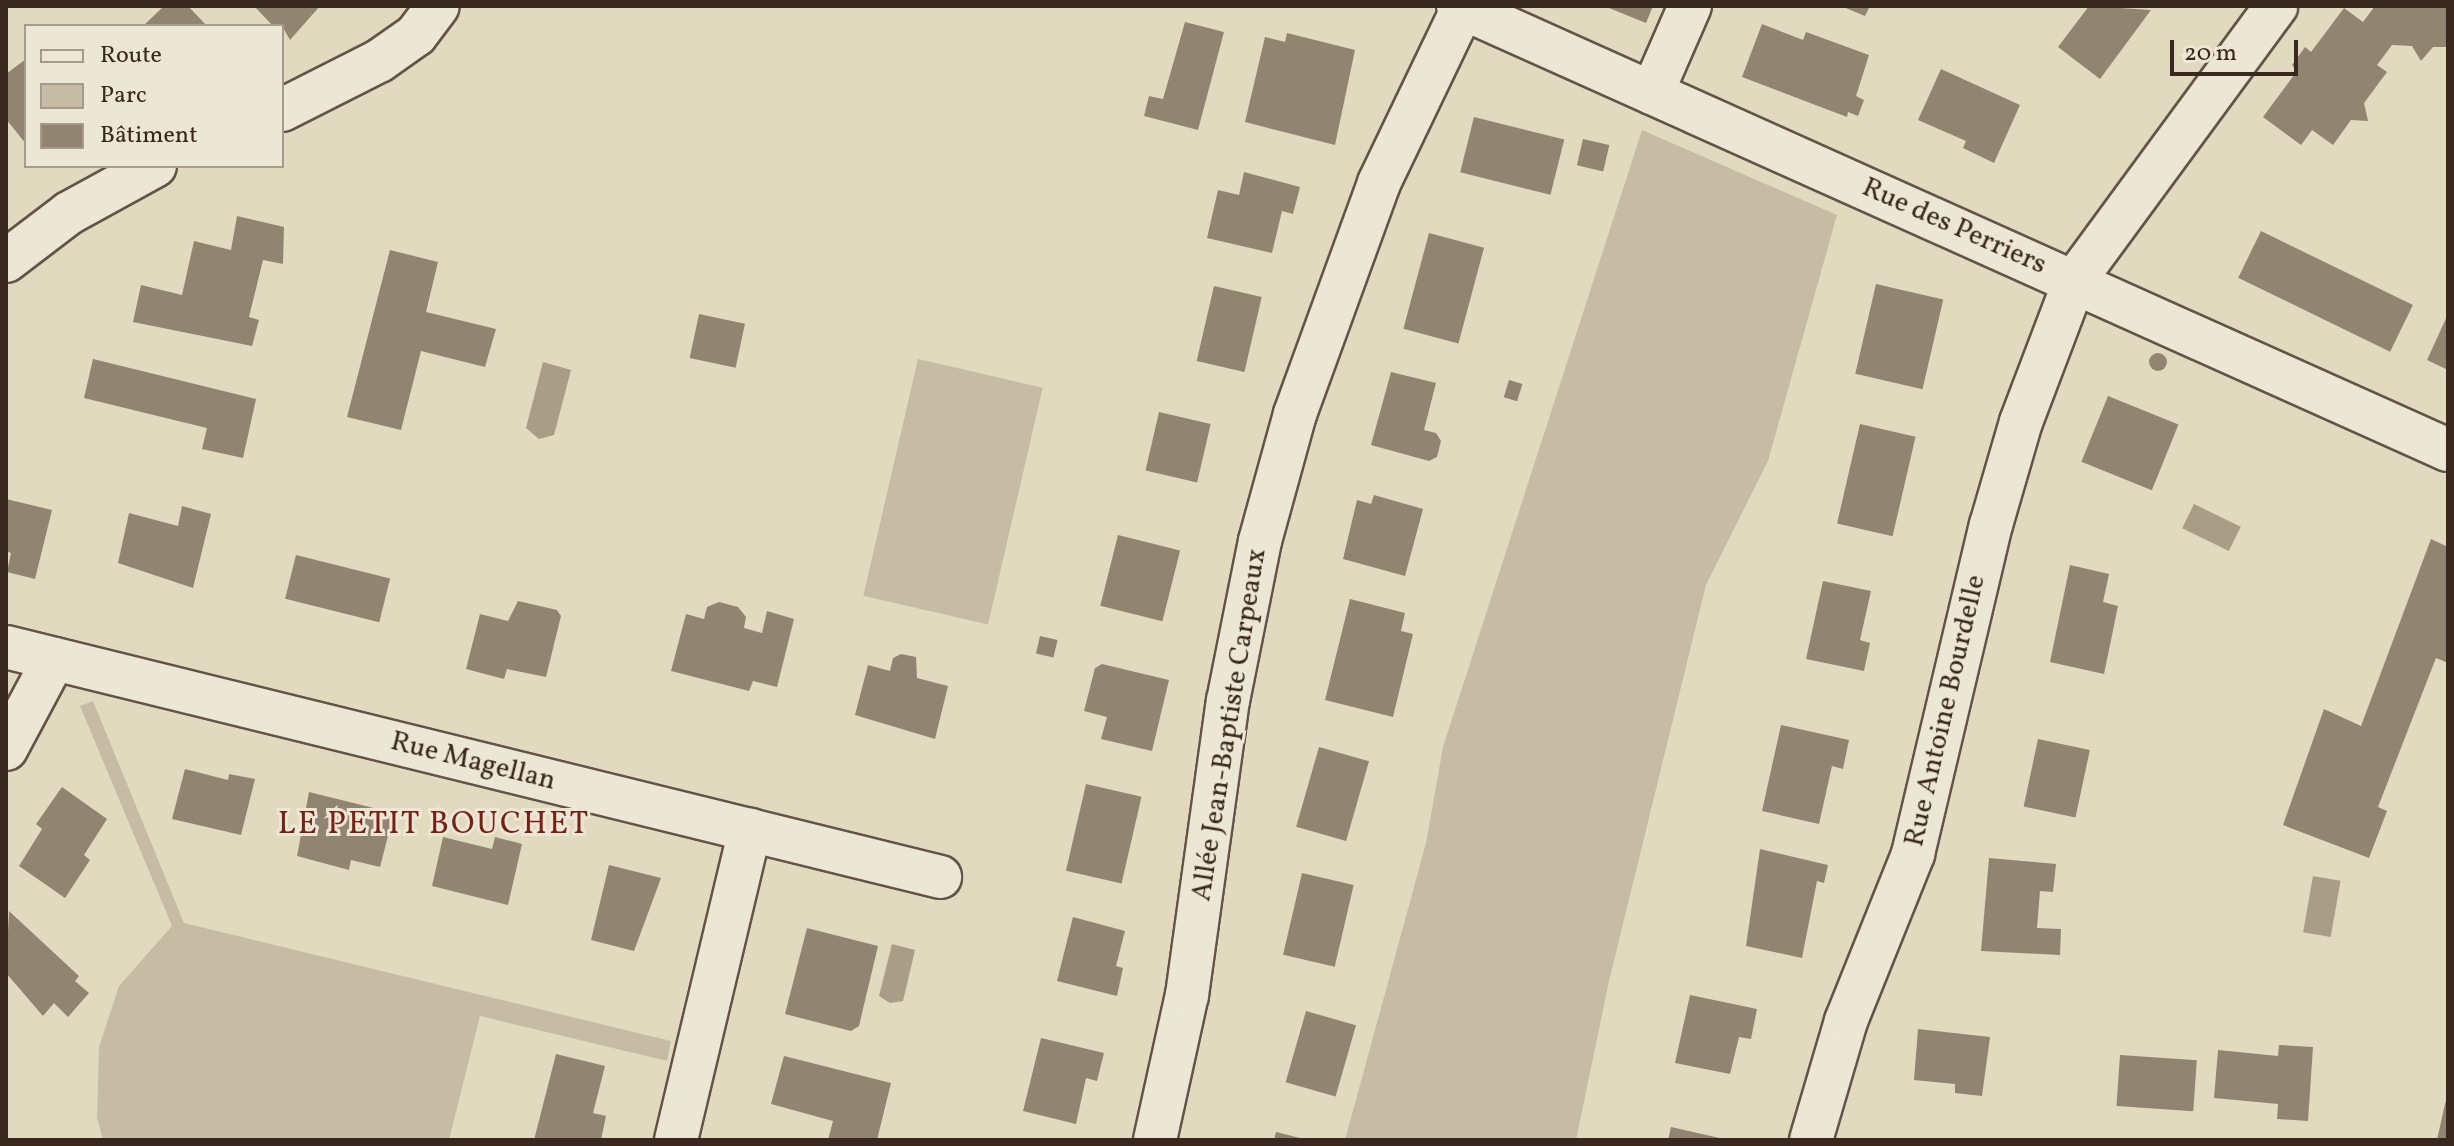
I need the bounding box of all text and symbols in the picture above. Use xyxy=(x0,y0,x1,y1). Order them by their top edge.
legend xyxy=(24,24,284,168)
scale bar xyxy=(2174,24,2302,74)
text: 20 m xyxy=(2184,37,2237,71)
text: Route xyxy=(100,39,162,73)
text: Parc xyxy=(100,79,147,113)
text: Bâtiment xyxy=(100,119,198,153)
street label: Rue des Perriers xyxy=(1857,171,2051,283)
street label: Allée Jean-Baptiste Carpeaux xyxy=(1186,546,1274,904)
street label: Rue Antoine Bourdelle xyxy=(1898,572,1994,850)
street label: Rue Magellan xyxy=(387,725,559,799)
district label: LE PETIT BOUCHET xyxy=(277,806,591,844)

